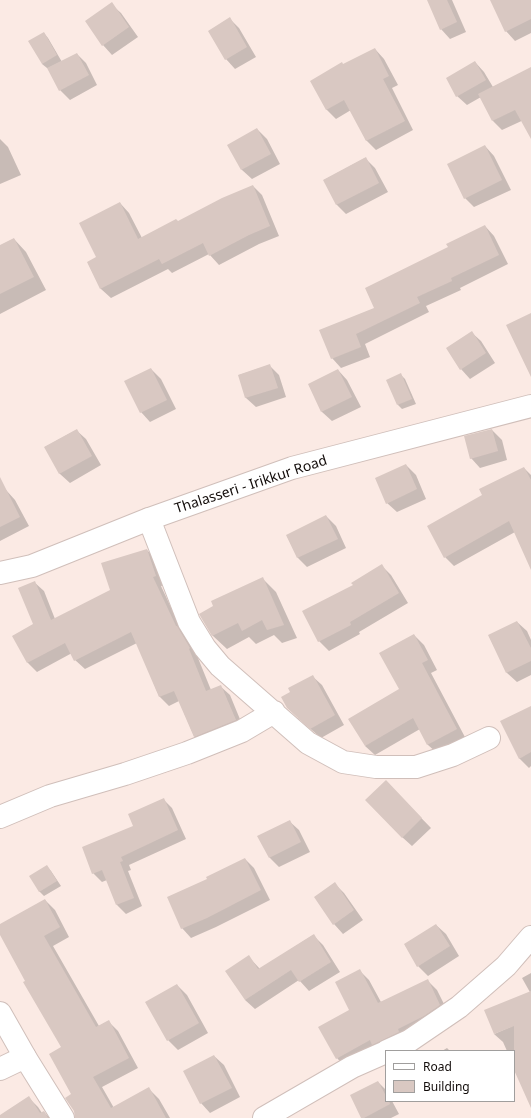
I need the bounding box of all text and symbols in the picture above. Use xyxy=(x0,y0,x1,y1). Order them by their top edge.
street label: Thalasseri - Irikkur Road xyxy=(173,452,329,518)
legend xyxy=(385,1050,515,1102)
text: Road xyxy=(423,1058,452,1075)
text: Building xyxy=(423,1078,470,1095)

